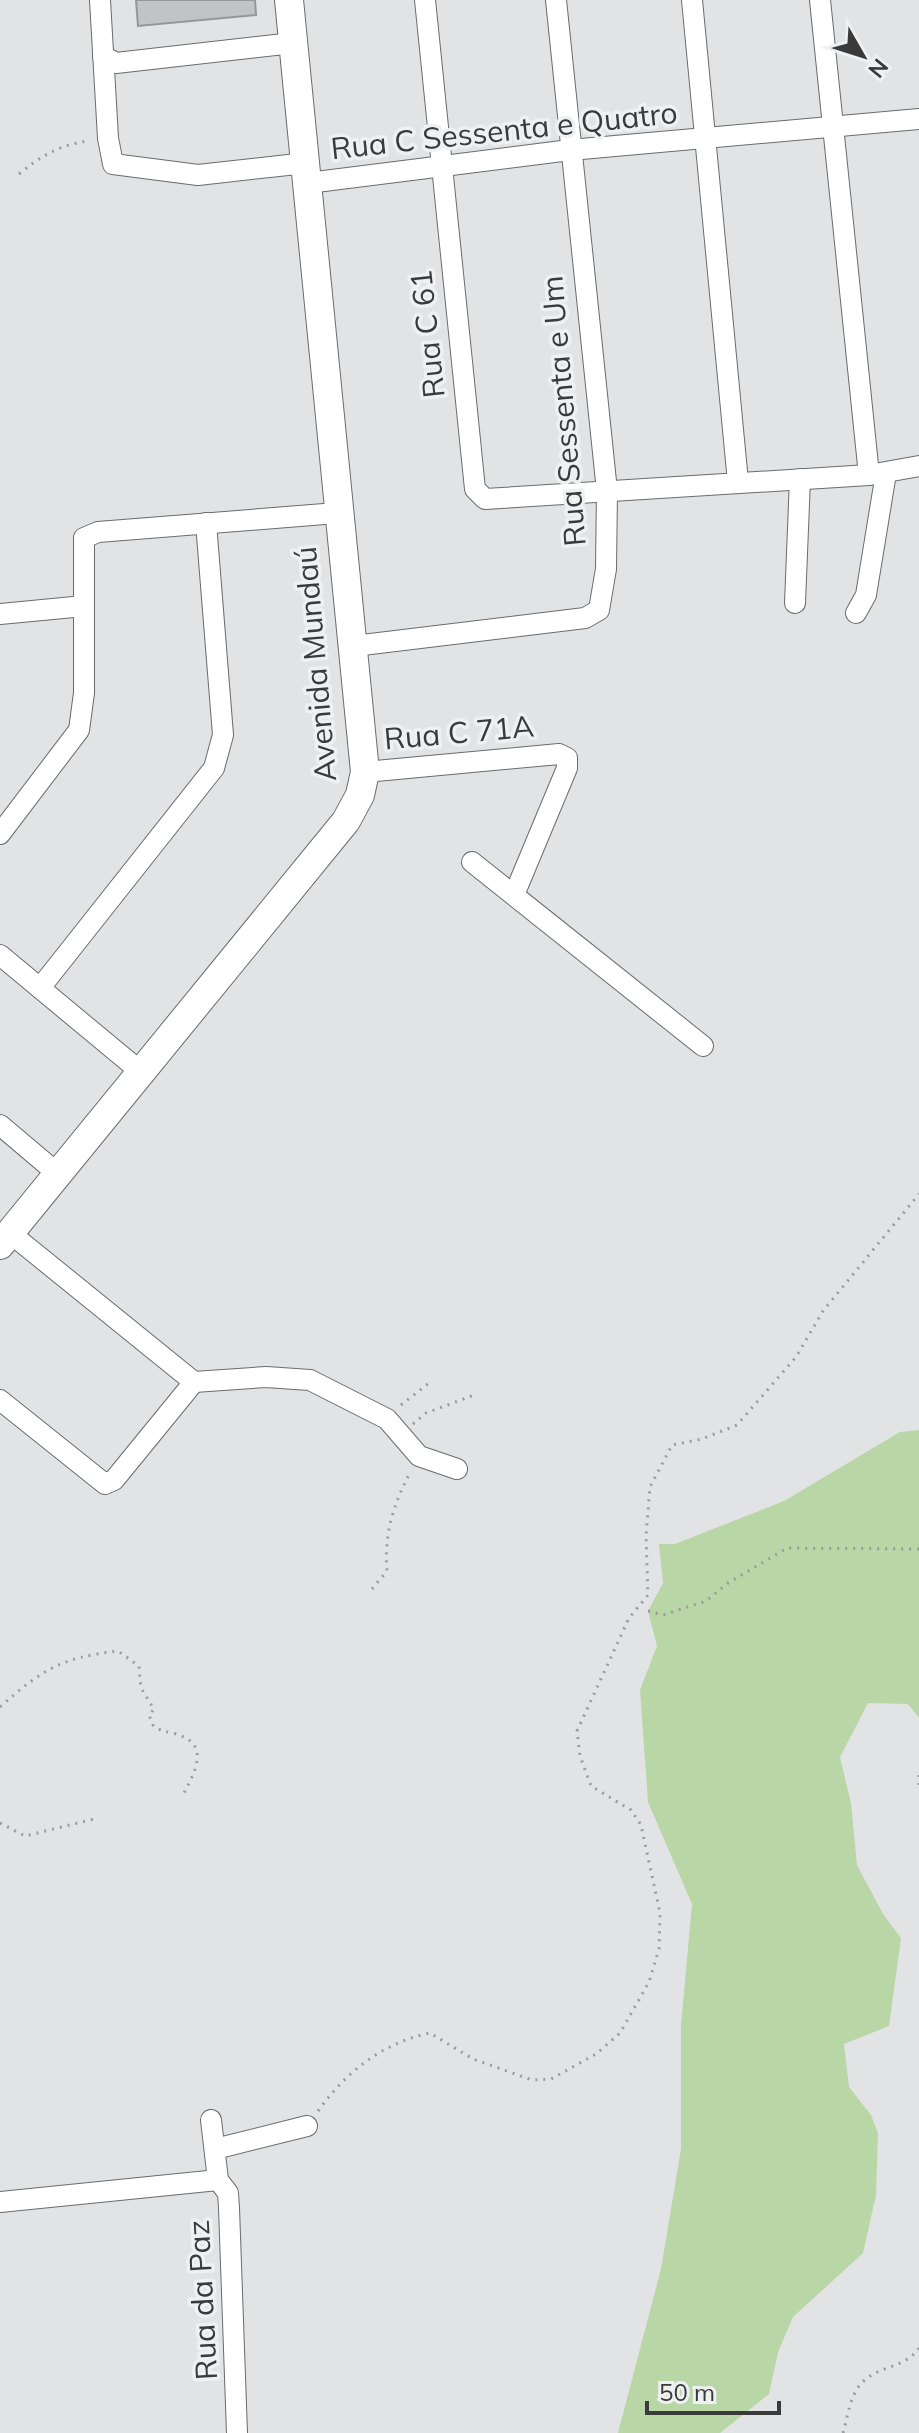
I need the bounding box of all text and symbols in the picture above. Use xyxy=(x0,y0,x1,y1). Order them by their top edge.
north arrow xyxy=(823,16,903,96)
text: N xyxy=(862,53,895,84)
street label: Rua C Sessenta e Quatro xyxy=(329,93,679,167)
street label: Rua C 61 xyxy=(401,268,453,400)
street label: Rua Sessenta e Um xyxy=(532,274,594,548)
street label: Avenida Mundaú xyxy=(286,545,344,783)
street label: Rua C 71A xyxy=(382,707,535,757)
street label: Rua da Paz xyxy=(179,2219,225,2381)
scale bar xyxy=(647,2365,779,2415)
text: 50 m xyxy=(659,2377,715,2407)

